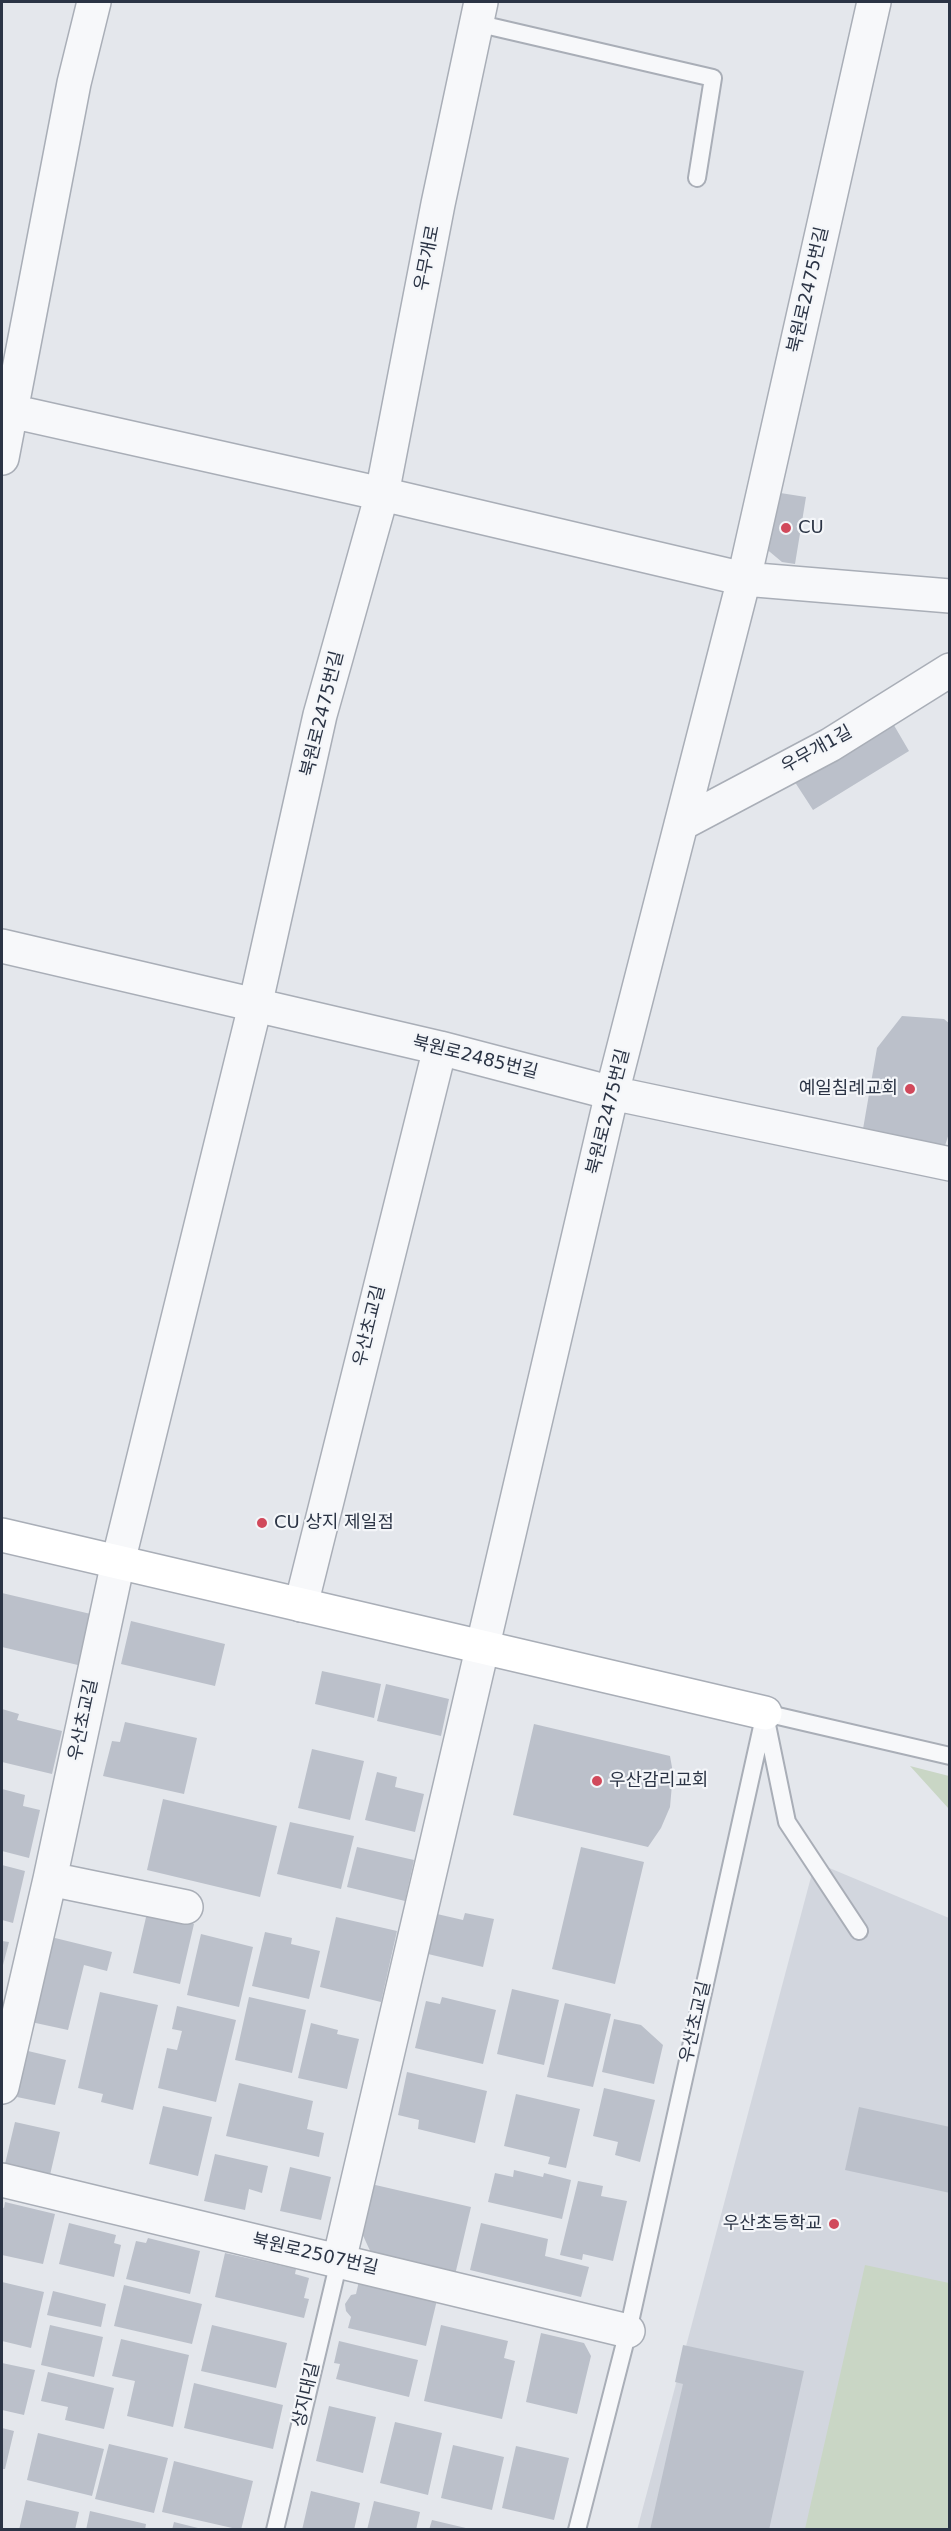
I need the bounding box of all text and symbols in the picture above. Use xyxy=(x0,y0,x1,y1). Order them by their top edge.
street label: 우무개로 xyxy=(411,223,445,293)
street label: 북원로2475번길 xyxy=(784,225,834,355)
place label: CU xyxy=(798,517,824,539)
marker: CU xyxy=(779,521,793,535)
street label: 북원로2475번길 xyxy=(297,649,349,779)
street label: 우무개1길 xyxy=(778,722,856,778)
street label: 북원로2485번길 xyxy=(410,1032,540,1084)
street label: 북원로2475번길 xyxy=(583,1047,635,1177)
place label: 예일침례교회 xyxy=(799,1078,898,1100)
marker: 예일침례교회 xyxy=(903,1082,917,1096)
street label: 우산초교길 xyxy=(350,1283,390,1369)
place label: CU 상지 제일점 xyxy=(274,1512,394,1534)
marker: CU 상지 제일점 xyxy=(255,1516,269,1530)
street label: 우산초교길 xyxy=(65,1677,103,1763)
place label: 우산감리교회 xyxy=(609,1770,708,1792)
marker: 우산감리교회 xyxy=(590,1774,604,1788)
street label: 우산초교길 xyxy=(676,1979,716,2065)
place label: 우산초등학교 xyxy=(723,2213,822,2235)
marker: 우산초등학교 xyxy=(827,2217,841,2231)
street label: 북원로2507번길 xyxy=(250,2230,380,2280)
street label: 상지대길 xyxy=(289,2360,325,2430)

